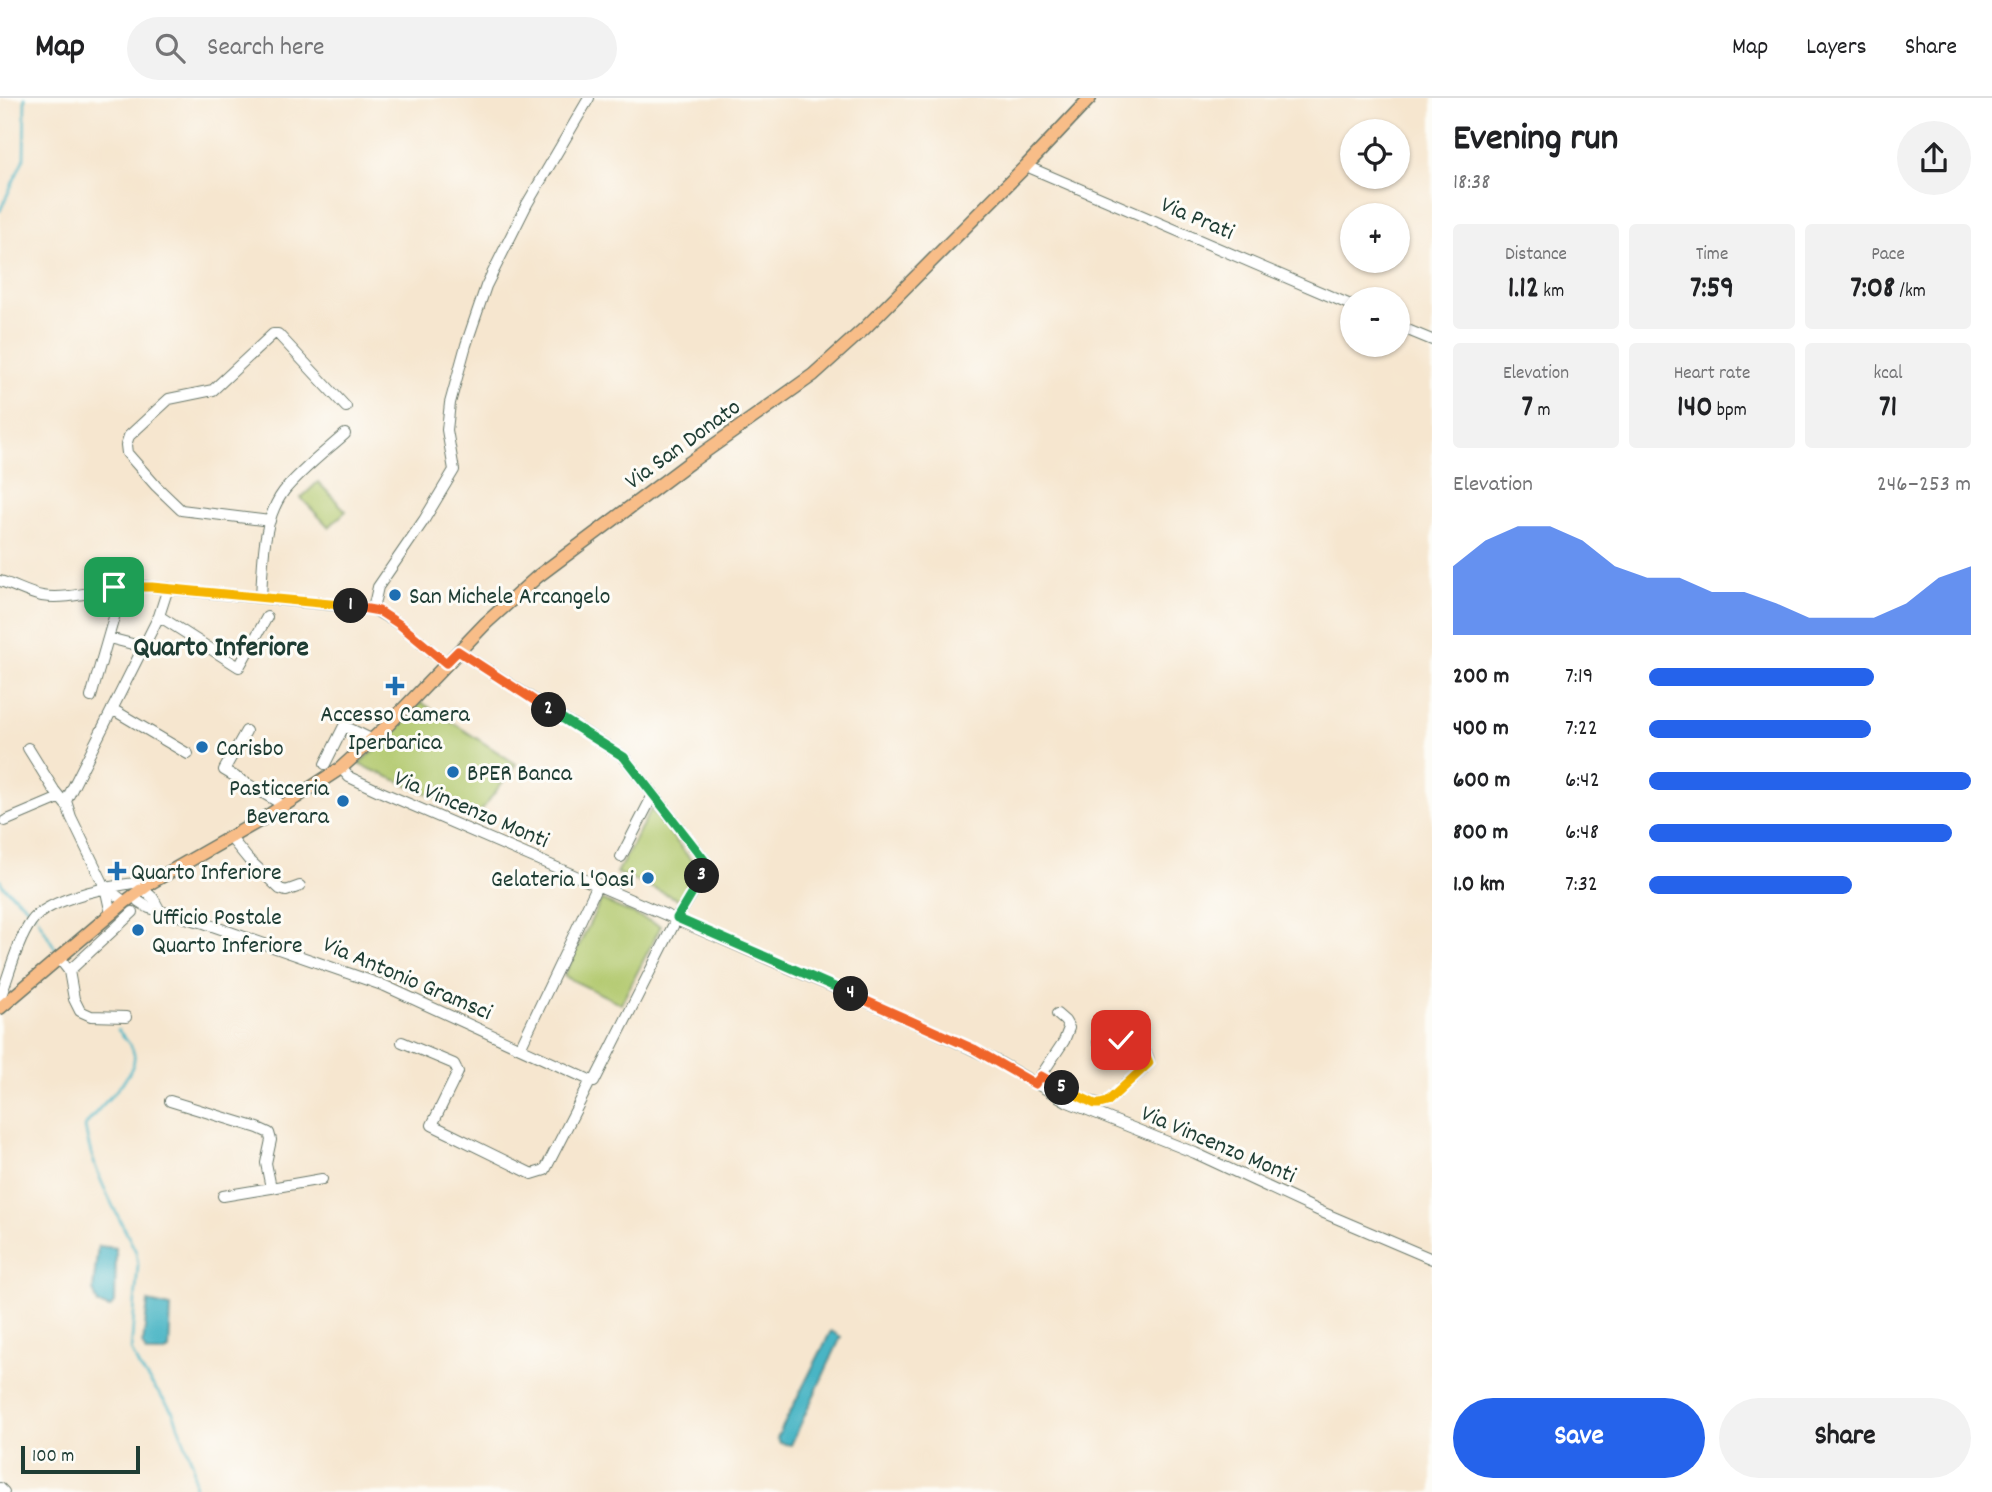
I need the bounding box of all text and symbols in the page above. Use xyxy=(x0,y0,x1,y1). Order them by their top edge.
search box xyxy=(127,17,617,80)
text: Map xyxy=(35,25,85,72)
icon: search xyxy=(151,29,189,67)
text: Search here xyxy=(207,30,325,67)
text: Map xyxy=(1732,31,1768,65)
text: Layers xyxy=(1806,31,1867,65)
text: Share xyxy=(1905,31,1957,65)
text: Evening run xyxy=(1453,113,1618,168)
map controls xyxy=(1340,119,1410,357)
button: locate xyxy=(1340,119,1410,189)
button: share xyxy=(1897,121,1971,195)
text: 18:38 xyxy=(1453,167,1491,200)
street label: Via Prati xyxy=(1155,189,1239,250)
button: + xyxy=(1340,203,1410,273)
text: Distance xyxy=(1505,242,1567,269)
text: Time xyxy=(1696,242,1728,269)
text: Pace xyxy=(1871,242,1905,269)
text: 1.12 xyxy=(1508,269,1539,312)
text: 7:59 xyxy=(1690,269,1734,312)
text: 7:08 xyxy=(1850,269,1895,312)
text: km xyxy=(1539,279,1564,306)
text: /km xyxy=(1895,279,1926,306)
button: − xyxy=(1340,287,1410,357)
text: Elevation xyxy=(1503,361,1569,388)
text: Heart rate xyxy=(1674,361,1750,388)
text: kcal xyxy=(1874,361,1902,388)
text: 7 xyxy=(1522,388,1533,431)
text: 140 xyxy=(1677,388,1712,431)
text: 71 xyxy=(1879,388,1897,431)
street label: Via San Donato xyxy=(619,392,749,499)
text: m xyxy=(1533,398,1550,425)
text: bpm xyxy=(1712,398,1747,425)
text: Elevation xyxy=(1453,469,1533,502)
text: 246–253 m xyxy=(1877,469,1971,502)
pin xyxy=(84,557,144,617)
icon: arrive xyxy=(95,568,133,606)
place label: San Michele Arcangelo xyxy=(409,581,610,615)
marker: San Michele Arcangelo xyxy=(387,587,403,603)
pin: 1 xyxy=(334,588,368,624)
text: 1 xyxy=(348,592,353,619)
district label: Quarto Inferiore xyxy=(133,630,309,670)
text: 200 m xyxy=(1453,661,1509,694)
text: 7:19 xyxy=(1565,661,1593,694)
marker: Accesso Camera Iperbarica xyxy=(385,676,405,696)
pin: 2 xyxy=(532,692,566,728)
text: 2 xyxy=(544,696,553,723)
place label: Accesso Camera Iperbarica xyxy=(320,699,471,761)
text: 400 m xyxy=(1453,713,1509,746)
text: 7:22 xyxy=(1565,713,1598,746)
place label: Carisbo xyxy=(216,733,284,767)
marker: Carisbo xyxy=(194,739,210,755)
place label: BPER Banca xyxy=(467,758,573,792)
street label: Via Vincenzo Monti xyxy=(388,763,554,859)
marker: BPER Banca xyxy=(445,764,461,780)
text: 600 m xyxy=(1453,765,1510,798)
text: 6:42 xyxy=(1565,765,1600,798)
place label: Pasticceria Beverara xyxy=(229,773,330,835)
marker: Pasticceria Beverara xyxy=(335,793,351,809)
text: 800 m xyxy=(1453,817,1508,850)
text: 6:48 xyxy=(1565,817,1599,850)
place label: Quarto Inferiore xyxy=(131,857,282,891)
pin: 3 xyxy=(684,858,720,894)
text: 3 xyxy=(697,862,706,889)
marker: Quarto Inferiore xyxy=(109,863,125,879)
place label: Gelateria L'Oasi xyxy=(491,864,634,898)
text: 1.0 km xyxy=(1453,869,1505,902)
text: 7:32 xyxy=(1565,869,1598,902)
marker: Gelateria L'Oasi xyxy=(640,870,656,886)
place label: Ufficio Postale Quarto Inferiore xyxy=(152,902,303,964)
marker: Ufficio Postale Quarto Inferiore xyxy=(130,922,146,938)
street label: Via Antonio Gramsci xyxy=(317,929,497,1031)
pin: 4 xyxy=(834,976,868,1012)
text: 4 xyxy=(847,980,854,1007)
pin xyxy=(1091,1010,1151,1070)
icon: check xyxy=(1102,1021,1140,1059)
pin: 5 xyxy=(1044,1070,1080,1105)
text: 5 xyxy=(1057,1074,1066,1101)
street label: Via Vincenzo Monti xyxy=(1135,1098,1301,1194)
button: Save xyxy=(1453,1398,1705,1478)
button: Share xyxy=(1719,1398,1971,1478)
scale bar xyxy=(21,1443,140,1475)
text: 100 m xyxy=(32,1444,74,1471)

